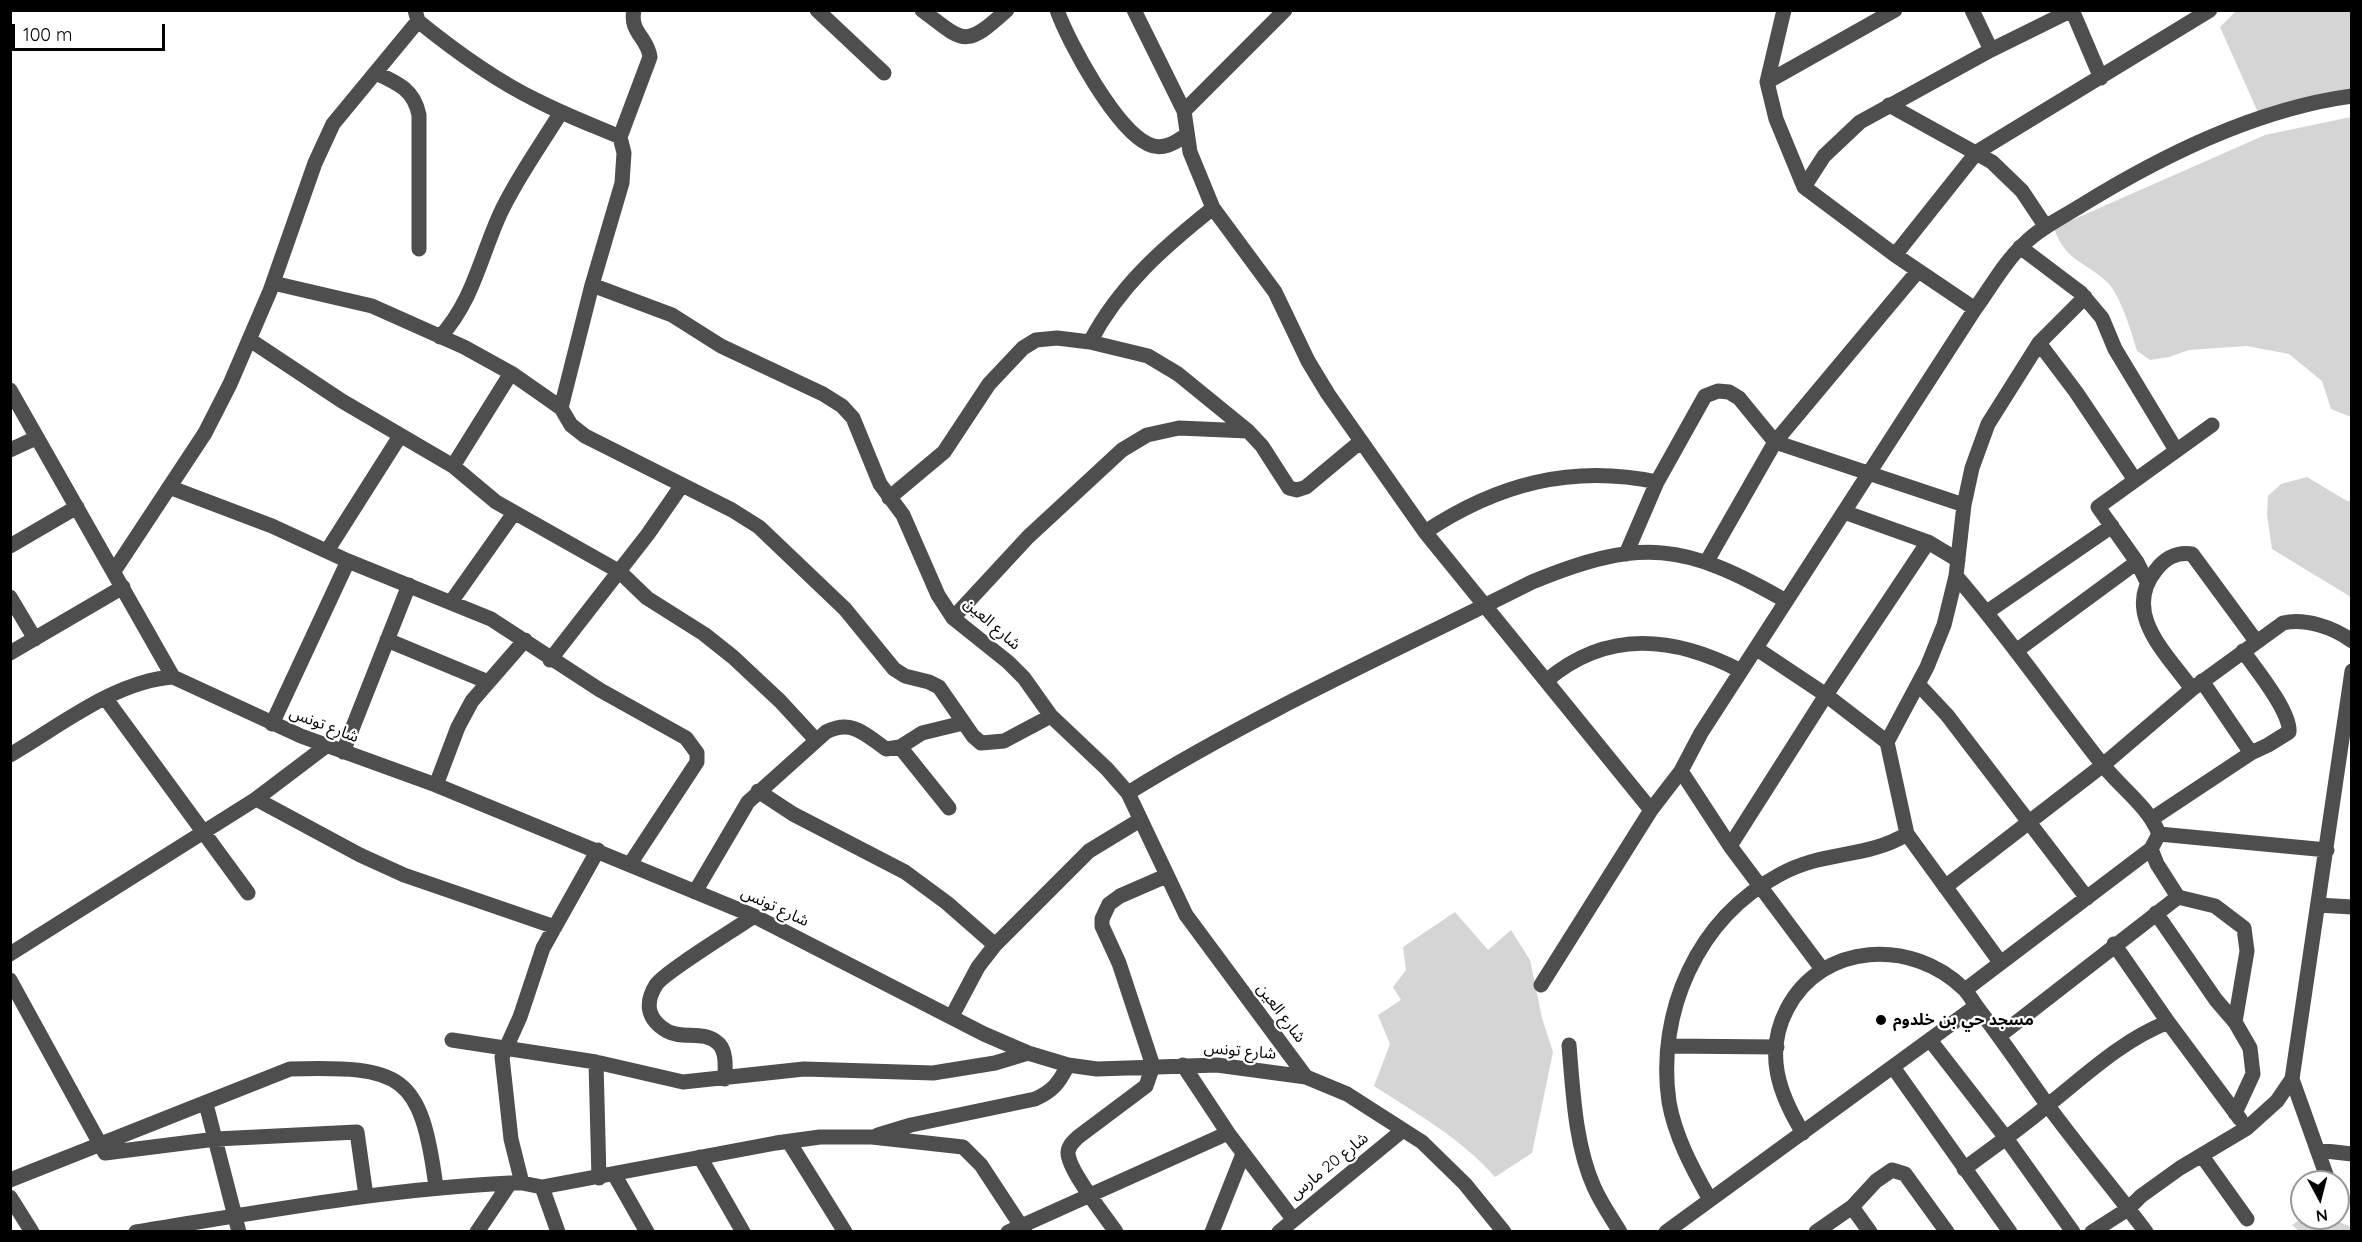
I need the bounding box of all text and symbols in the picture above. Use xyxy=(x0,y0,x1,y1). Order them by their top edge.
scale bar xyxy=(15,12,168,50)
text: 100 m xyxy=(23,23,72,46)
street label: شارع العين xyxy=(959,594,1025,654)
street label: شارع تونس xyxy=(287,703,361,747)
street label: شارع تونس xyxy=(738,883,812,931)
street label: شارع العين xyxy=(1252,979,1310,1047)
place label: مسجد حي بن خلدوم xyxy=(1893,1010,2034,1030)
marker: مسجد حي بن خلدوم xyxy=(1874,1013,1888,1027)
street label: شارع تونس xyxy=(1203,1038,1277,1064)
street label: شارع 20 مارس xyxy=(1286,1128,1372,1204)
north arrow xyxy=(2290,1170,2350,1230)
text: N xyxy=(2315,1205,2329,1227)

